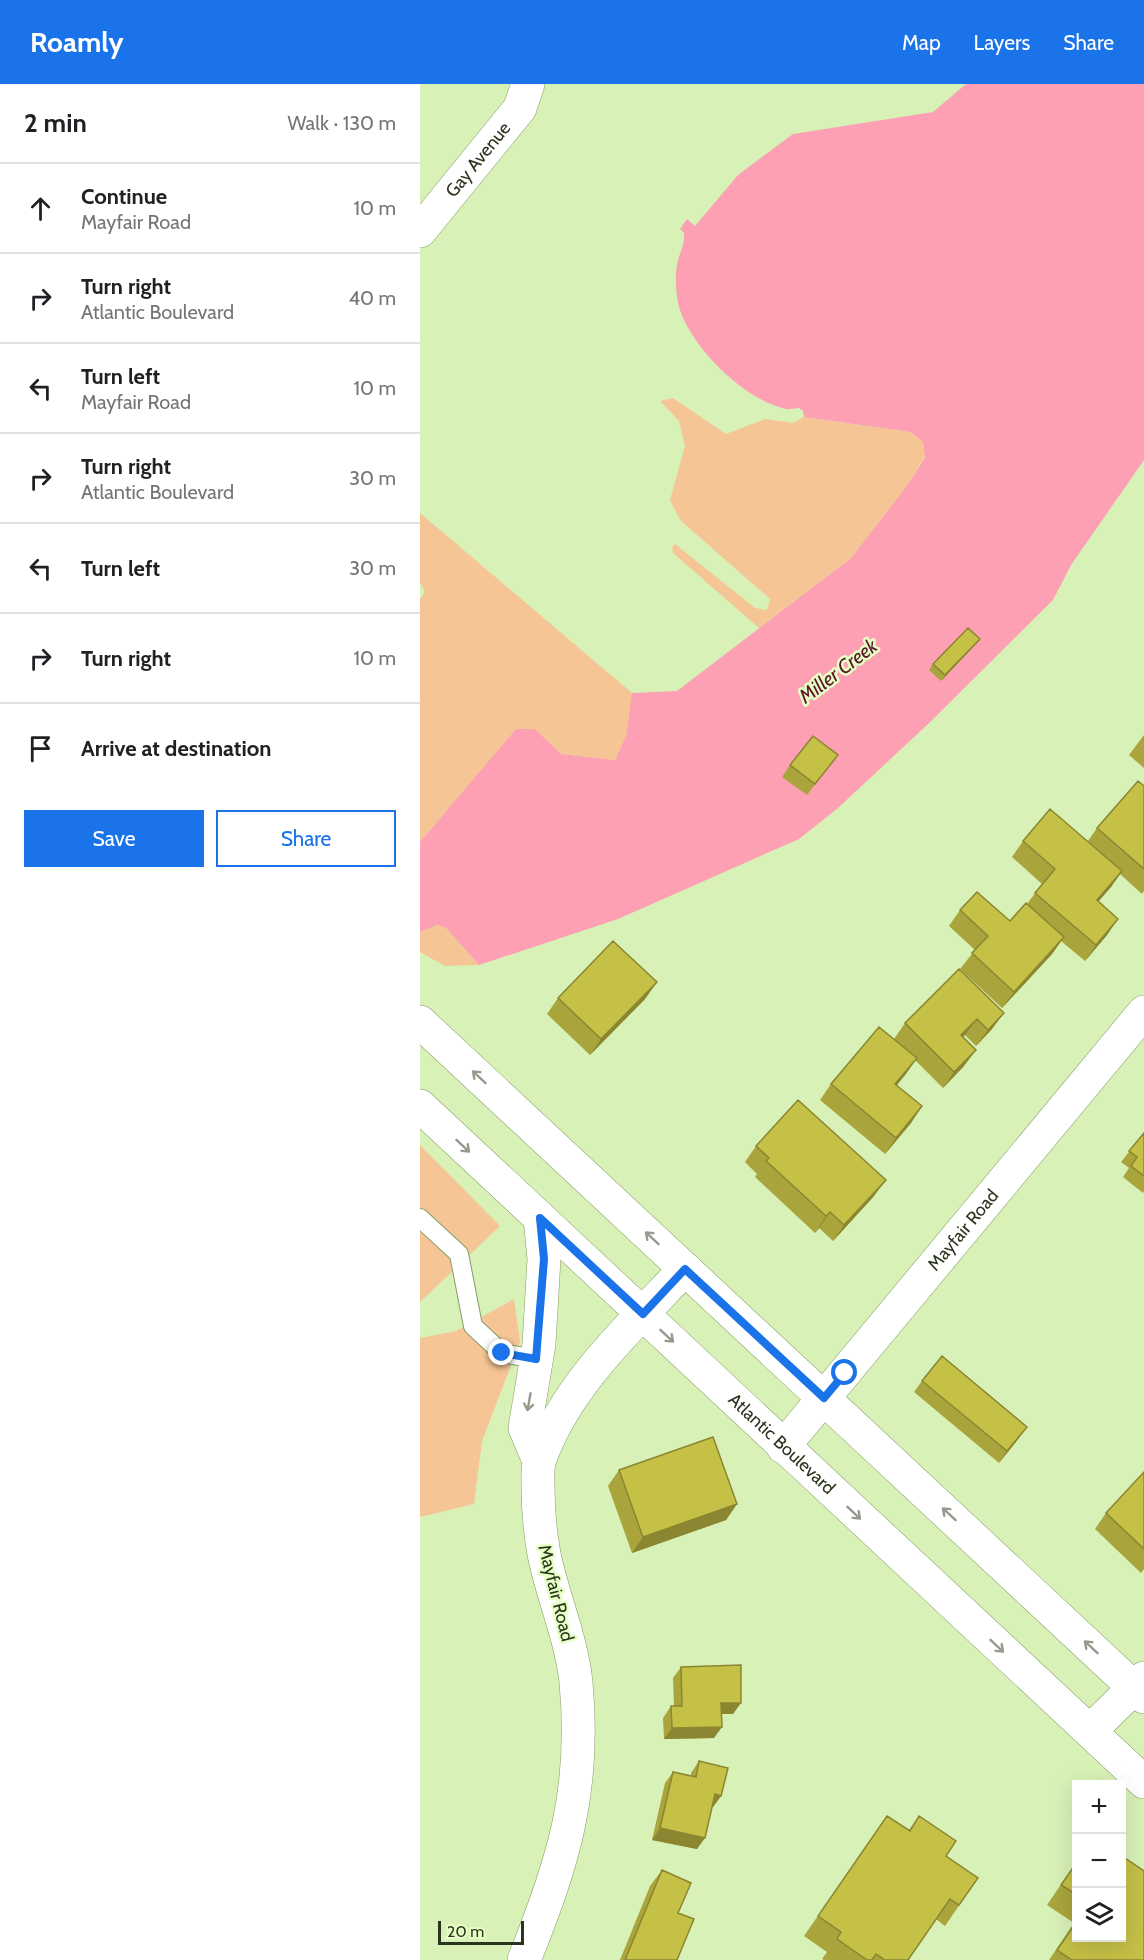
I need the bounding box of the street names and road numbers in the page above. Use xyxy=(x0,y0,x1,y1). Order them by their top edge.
street label: Gay Avenue xyxy=(441,118,515,202)
street label: Mayfair Road xyxy=(923,1185,1003,1275)
street label: Atlantic Boulevard xyxy=(724,1389,840,1499)
street label: Mayfair Road xyxy=(533,1542,579,1644)

